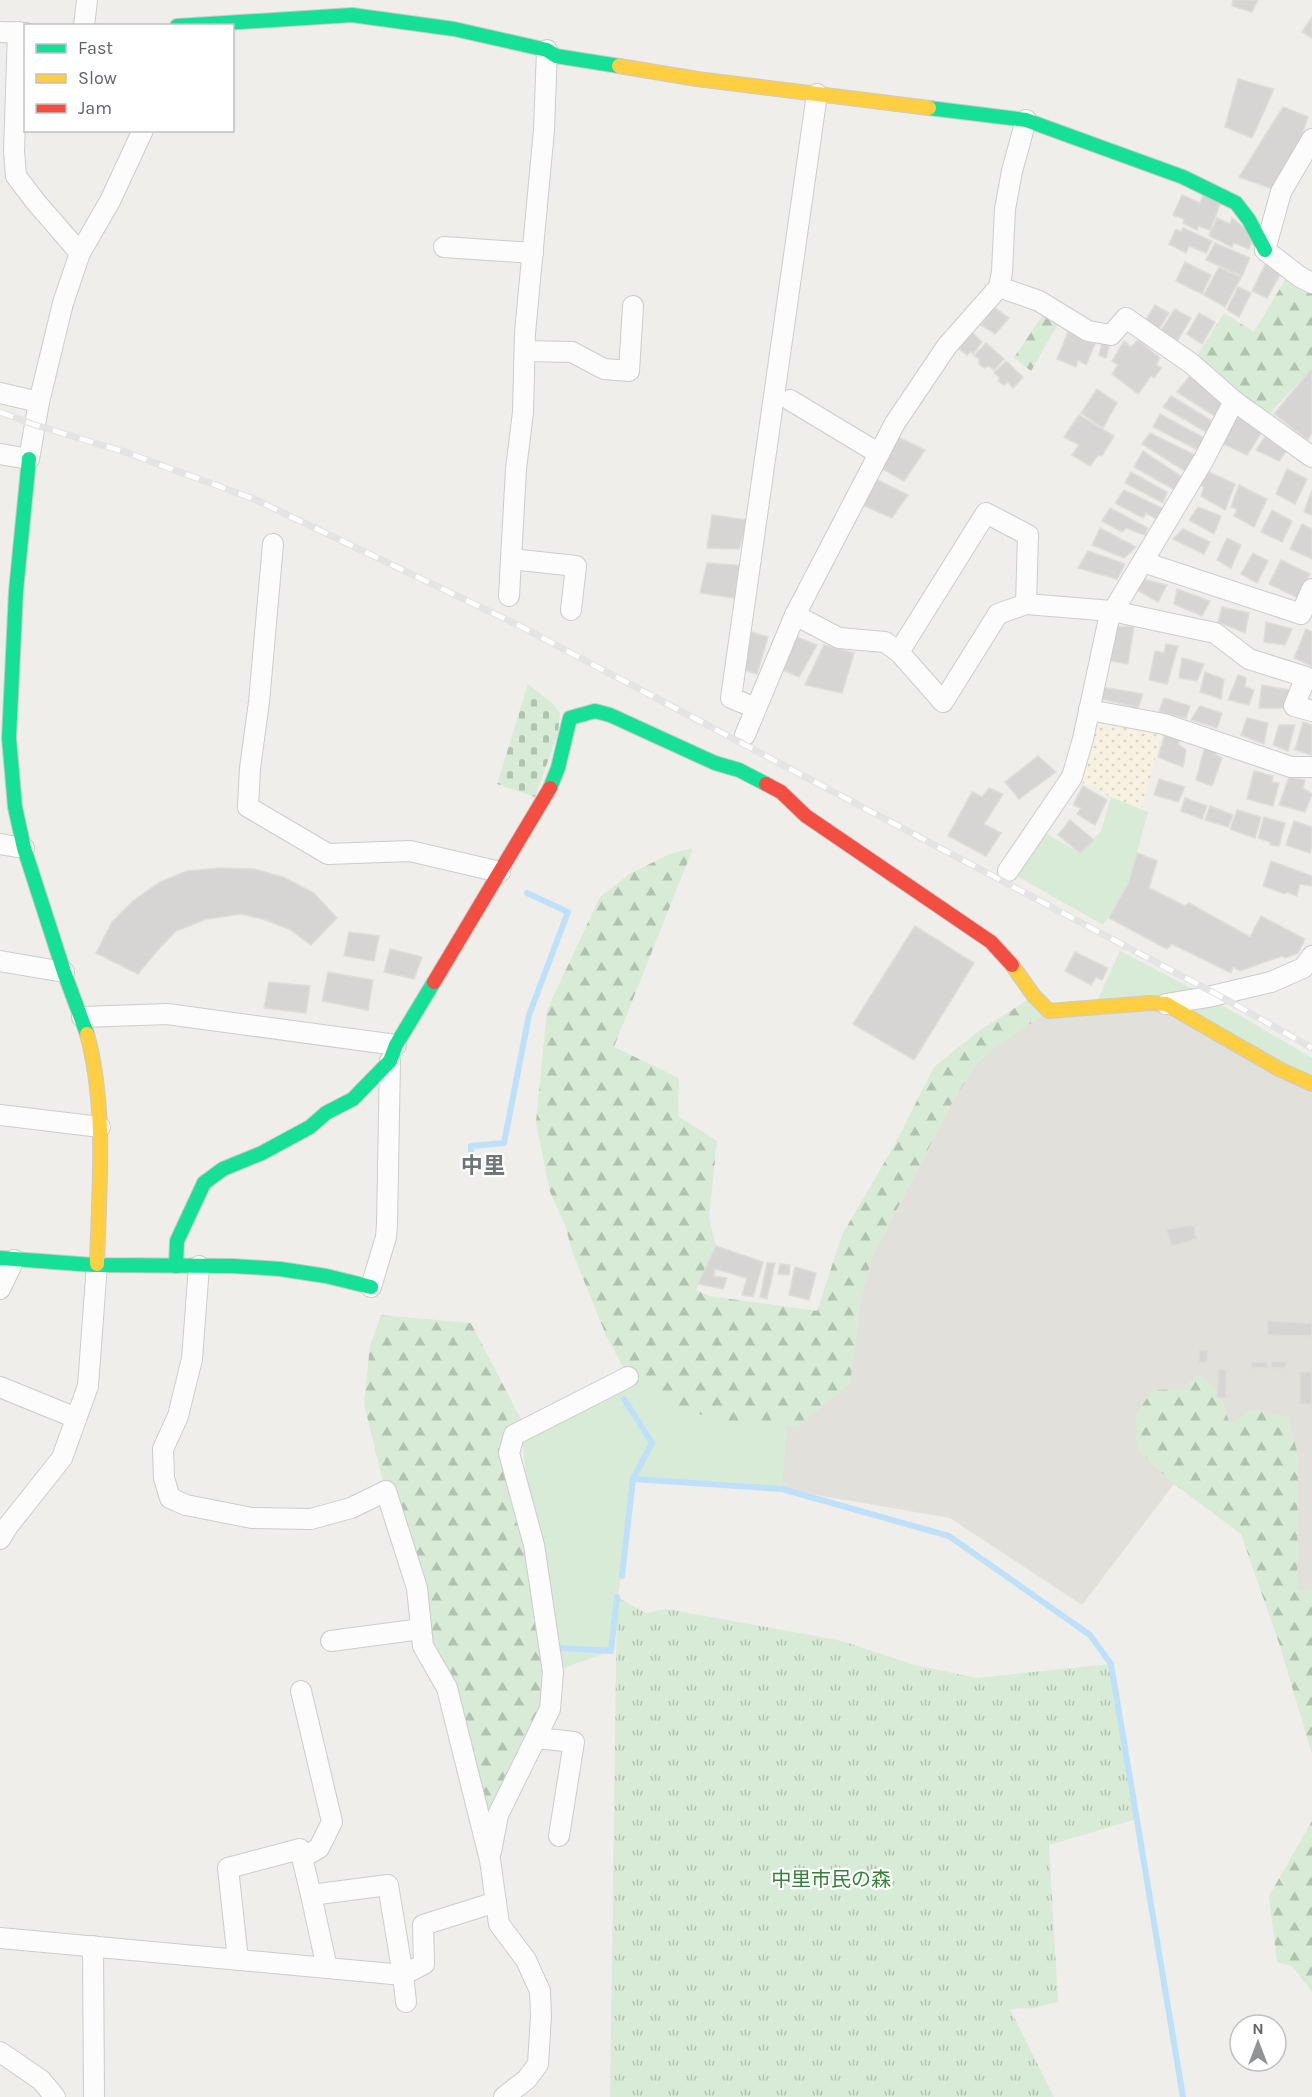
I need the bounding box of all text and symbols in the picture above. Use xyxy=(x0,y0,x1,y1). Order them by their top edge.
legend xyxy=(24,24,234,132)
text: Fast xyxy=(78,37,113,59)
text: Slow xyxy=(78,67,117,89)
text: Jam xyxy=(78,97,112,119)
district label: 中里 xyxy=(461,1153,505,1179)
park label: 中里市民の森 xyxy=(771,1868,891,1891)
north arrow xyxy=(1228,2013,1288,2073)
text: N xyxy=(1252,2019,1264,2038)

